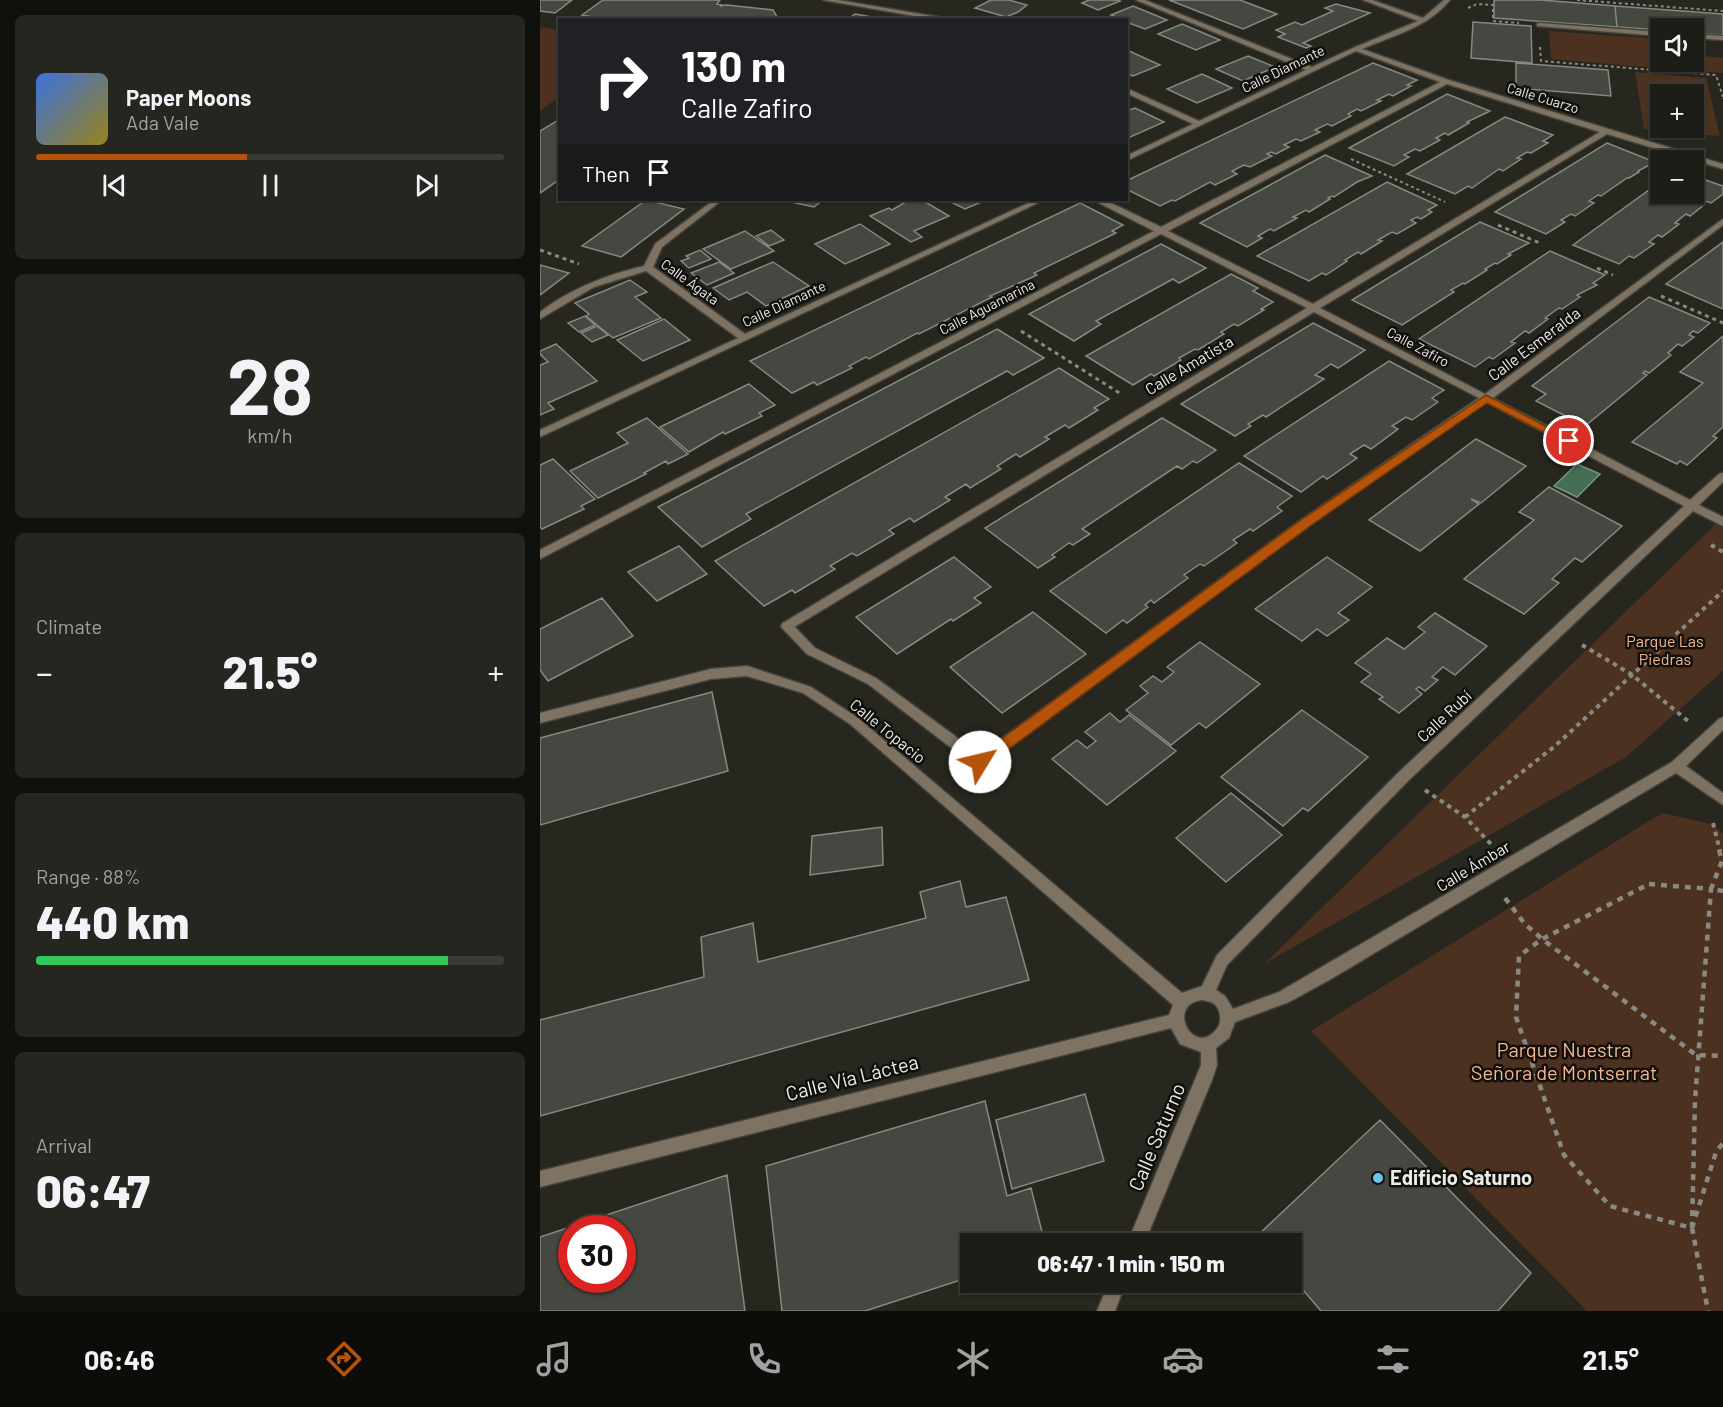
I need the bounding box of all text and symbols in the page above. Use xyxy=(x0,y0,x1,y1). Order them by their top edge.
map controls xyxy=(1650,18,1704,204)
button: sound xyxy=(1650,18,1704,72)
text: 130 m xyxy=(681,40,786,90)
street label: Calle Diamante xyxy=(1238,41,1327,96)
icon: right xyxy=(582,42,660,120)
street label: Calle Cuarzo xyxy=(1505,79,1581,117)
text: Paper Moons xyxy=(126,84,251,110)
button: + xyxy=(1650,84,1704,138)
text: Calle Zafiro xyxy=(681,91,813,123)
text: Ada Vale xyxy=(126,110,199,134)
button: − xyxy=(1650,150,1704,204)
icon: arrive xyxy=(642,156,675,189)
text: Then xyxy=(582,160,630,186)
icon: previous xyxy=(98,169,131,202)
icon: pause xyxy=(254,169,287,202)
icon: next xyxy=(410,169,443,202)
street label: Calle Ágata xyxy=(658,255,723,308)
street label: Calle Aguamarina xyxy=(936,275,1037,338)
street label: Calle Diamante xyxy=(739,277,828,330)
street label: Calle Esmeralda xyxy=(1484,303,1584,384)
street label: Calle Zafiro xyxy=(1384,323,1452,370)
street label: Calle Amatista xyxy=(1141,331,1236,398)
text: 28 xyxy=(227,337,313,431)
pin xyxy=(1543,415,1594,466)
text: km/h xyxy=(247,423,293,447)
icon: arrive xyxy=(1552,424,1585,457)
text: Climate xyxy=(36,614,102,638)
park label: Parque Las Piedras xyxy=(1626,631,1704,668)
text: 21.5° xyxy=(223,644,317,698)
text: − xyxy=(36,652,53,692)
text: + xyxy=(488,652,504,692)
street label: Calle Rubí xyxy=(1413,685,1475,746)
street label: Calle Topacio xyxy=(847,694,930,767)
position arrow xyxy=(948,730,1012,794)
street label: Calle Ámbar xyxy=(1432,836,1513,895)
text: Range · 88% xyxy=(36,864,141,888)
text: 440 km xyxy=(36,894,189,948)
park label: Parque Nuestra Señora de Montserrat xyxy=(1471,1037,1657,1084)
street label: Calle Vía Láctea xyxy=(783,1049,921,1105)
street label: Calle Saturno xyxy=(1123,1079,1190,1194)
text: Arrival xyxy=(36,1133,92,1157)
text: 06:47 xyxy=(36,1163,150,1217)
place label: Edificio Saturno xyxy=(1390,1165,1532,1189)
marker: Edificio Saturno xyxy=(1371,1171,1385,1185)
speed limit sign: 30 xyxy=(558,1215,636,1293)
text: 06:47 · 1 min · 150 m xyxy=(1037,1250,1225,1276)
icon: directions xyxy=(323,1338,365,1380)
icon: music xyxy=(533,1338,575,1380)
icon: phone xyxy=(743,1338,785,1380)
icon: climate xyxy=(952,1338,994,1380)
icon: car xyxy=(1162,1338,1204,1380)
icon: filters xyxy=(1372,1338,1414,1380)
text: 06:46 xyxy=(84,1343,155,1375)
text: 21.5° xyxy=(1582,1343,1639,1375)

